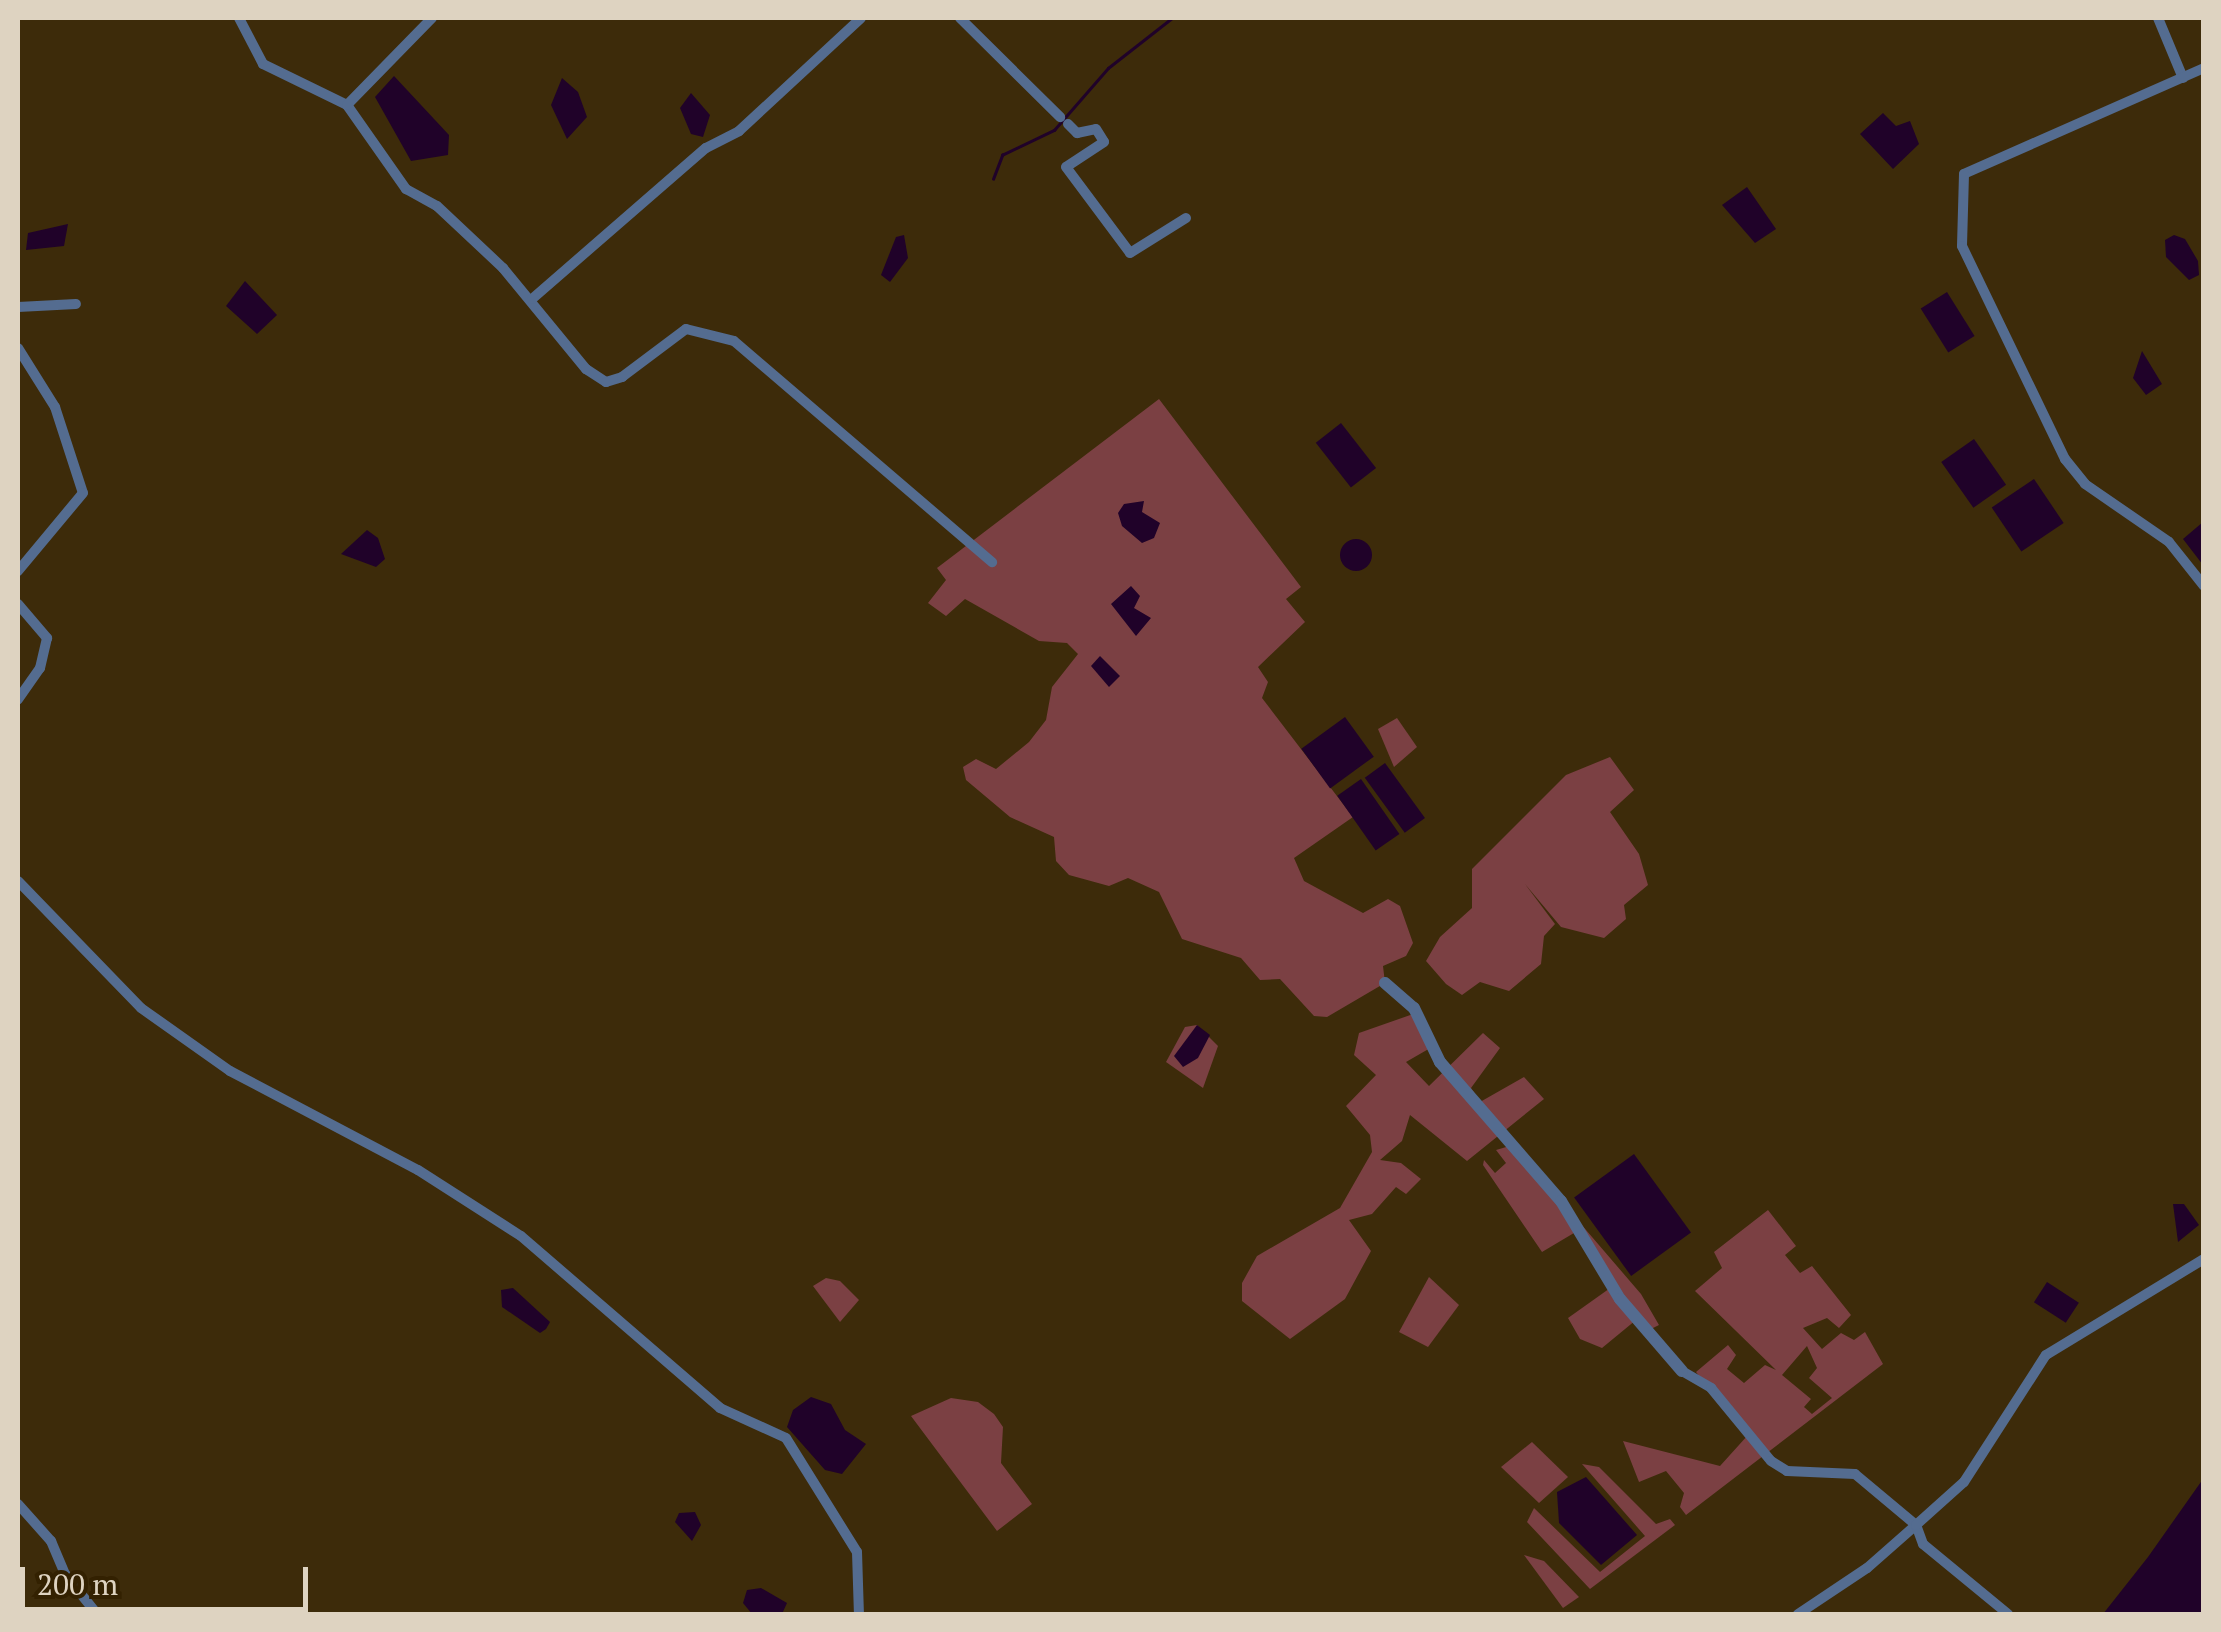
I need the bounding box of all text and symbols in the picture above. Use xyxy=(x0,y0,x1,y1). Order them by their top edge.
scale bar xyxy=(25,1547,312,1609)
text: 200 m xyxy=(37,1564,118,1604)

